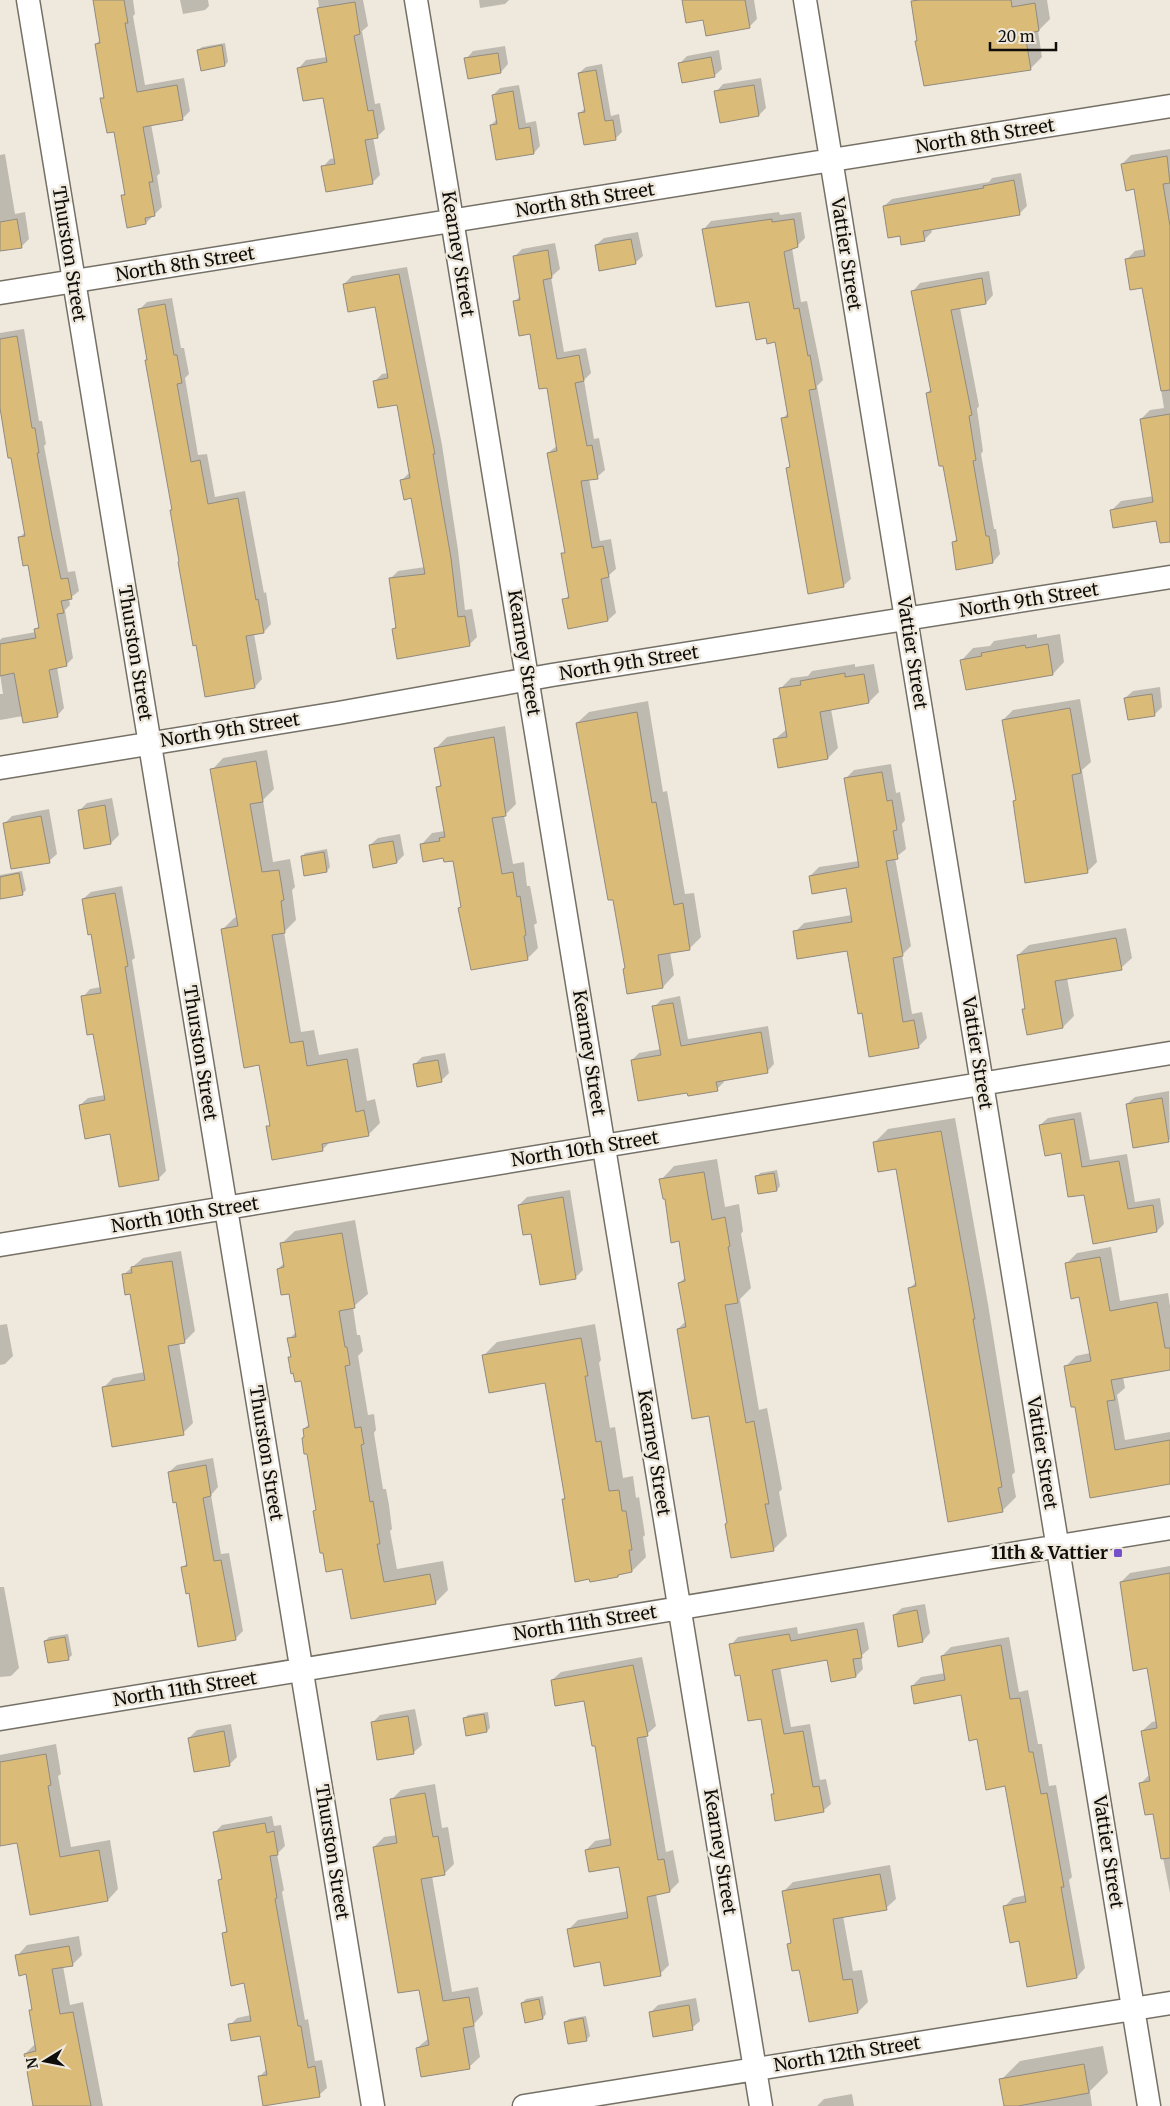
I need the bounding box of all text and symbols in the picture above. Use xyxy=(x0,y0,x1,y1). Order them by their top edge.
scale bar xyxy=(990,20,1056,52)
text: 20 m xyxy=(998,27,1035,46)
street label: North 8th Street xyxy=(914,113,1056,158)
street label: North 8th Street xyxy=(514,177,656,222)
street label: Thurston Street xyxy=(47,185,92,323)
street label: Kearney Street xyxy=(437,189,480,319)
street label: Vattier Street xyxy=(826,195,867,312)
street label: North 8th Street xyxy=(114,241,256,286)
street label: North 9th Street xyxy=(958,577,1100,622)
street label: Thurston Street xyxy=(113,584,158,722)
street label: Kearney Street xyxy=(503,588,546,718)
street label: Vattier Street xyxy=(892,594,933,711)
street label: North 9th Street xyxy=(558,640,700,685)
street label: North 9th Street xyxy=(159,707,301,752)
street label: Thurston Street xyxy=(178,984,223,1122)
street label: Kearney Street xyxy=(568,988,611,1118)
street label: Vattier Street xyxy=(957,994,998,1111)
street label: North 10th Street xyxy=(510,1125,660,1172)
street label: North 10th Street xyxy=(110,1191,260,1238)
street label: Thurston Street xyxy=(244,1384,289,1522)
street label: Kearney Street xyxy=(633,1388,676,1518)
street label: Vattier Street xyxy=(1022,1394,1063,1511)
place label: 11th & Vattier xyxy=(991,1541,1108,1564)
marker: 11th & Vattier xyxy=(1112,1547,1124,1559)
street label: North 11th Street xyxy=(511,1600,658,1645)
street label: North 11th Street xyxy=(111,1666,258,1711)
street label: Thurston Street xyxy=(310,1783,355,1921)
street label: Kearney Street xyxy=(699,1787,742,1917)
street label: Vattier Street xyxy=(1088,1793,1129,1910)
street label: North 12th Street xyxy=(772,2031,922,2076)
north arrow xyxy=(20,2036,70,2086)
text: N xyxy=(22,2056,42,2070)

